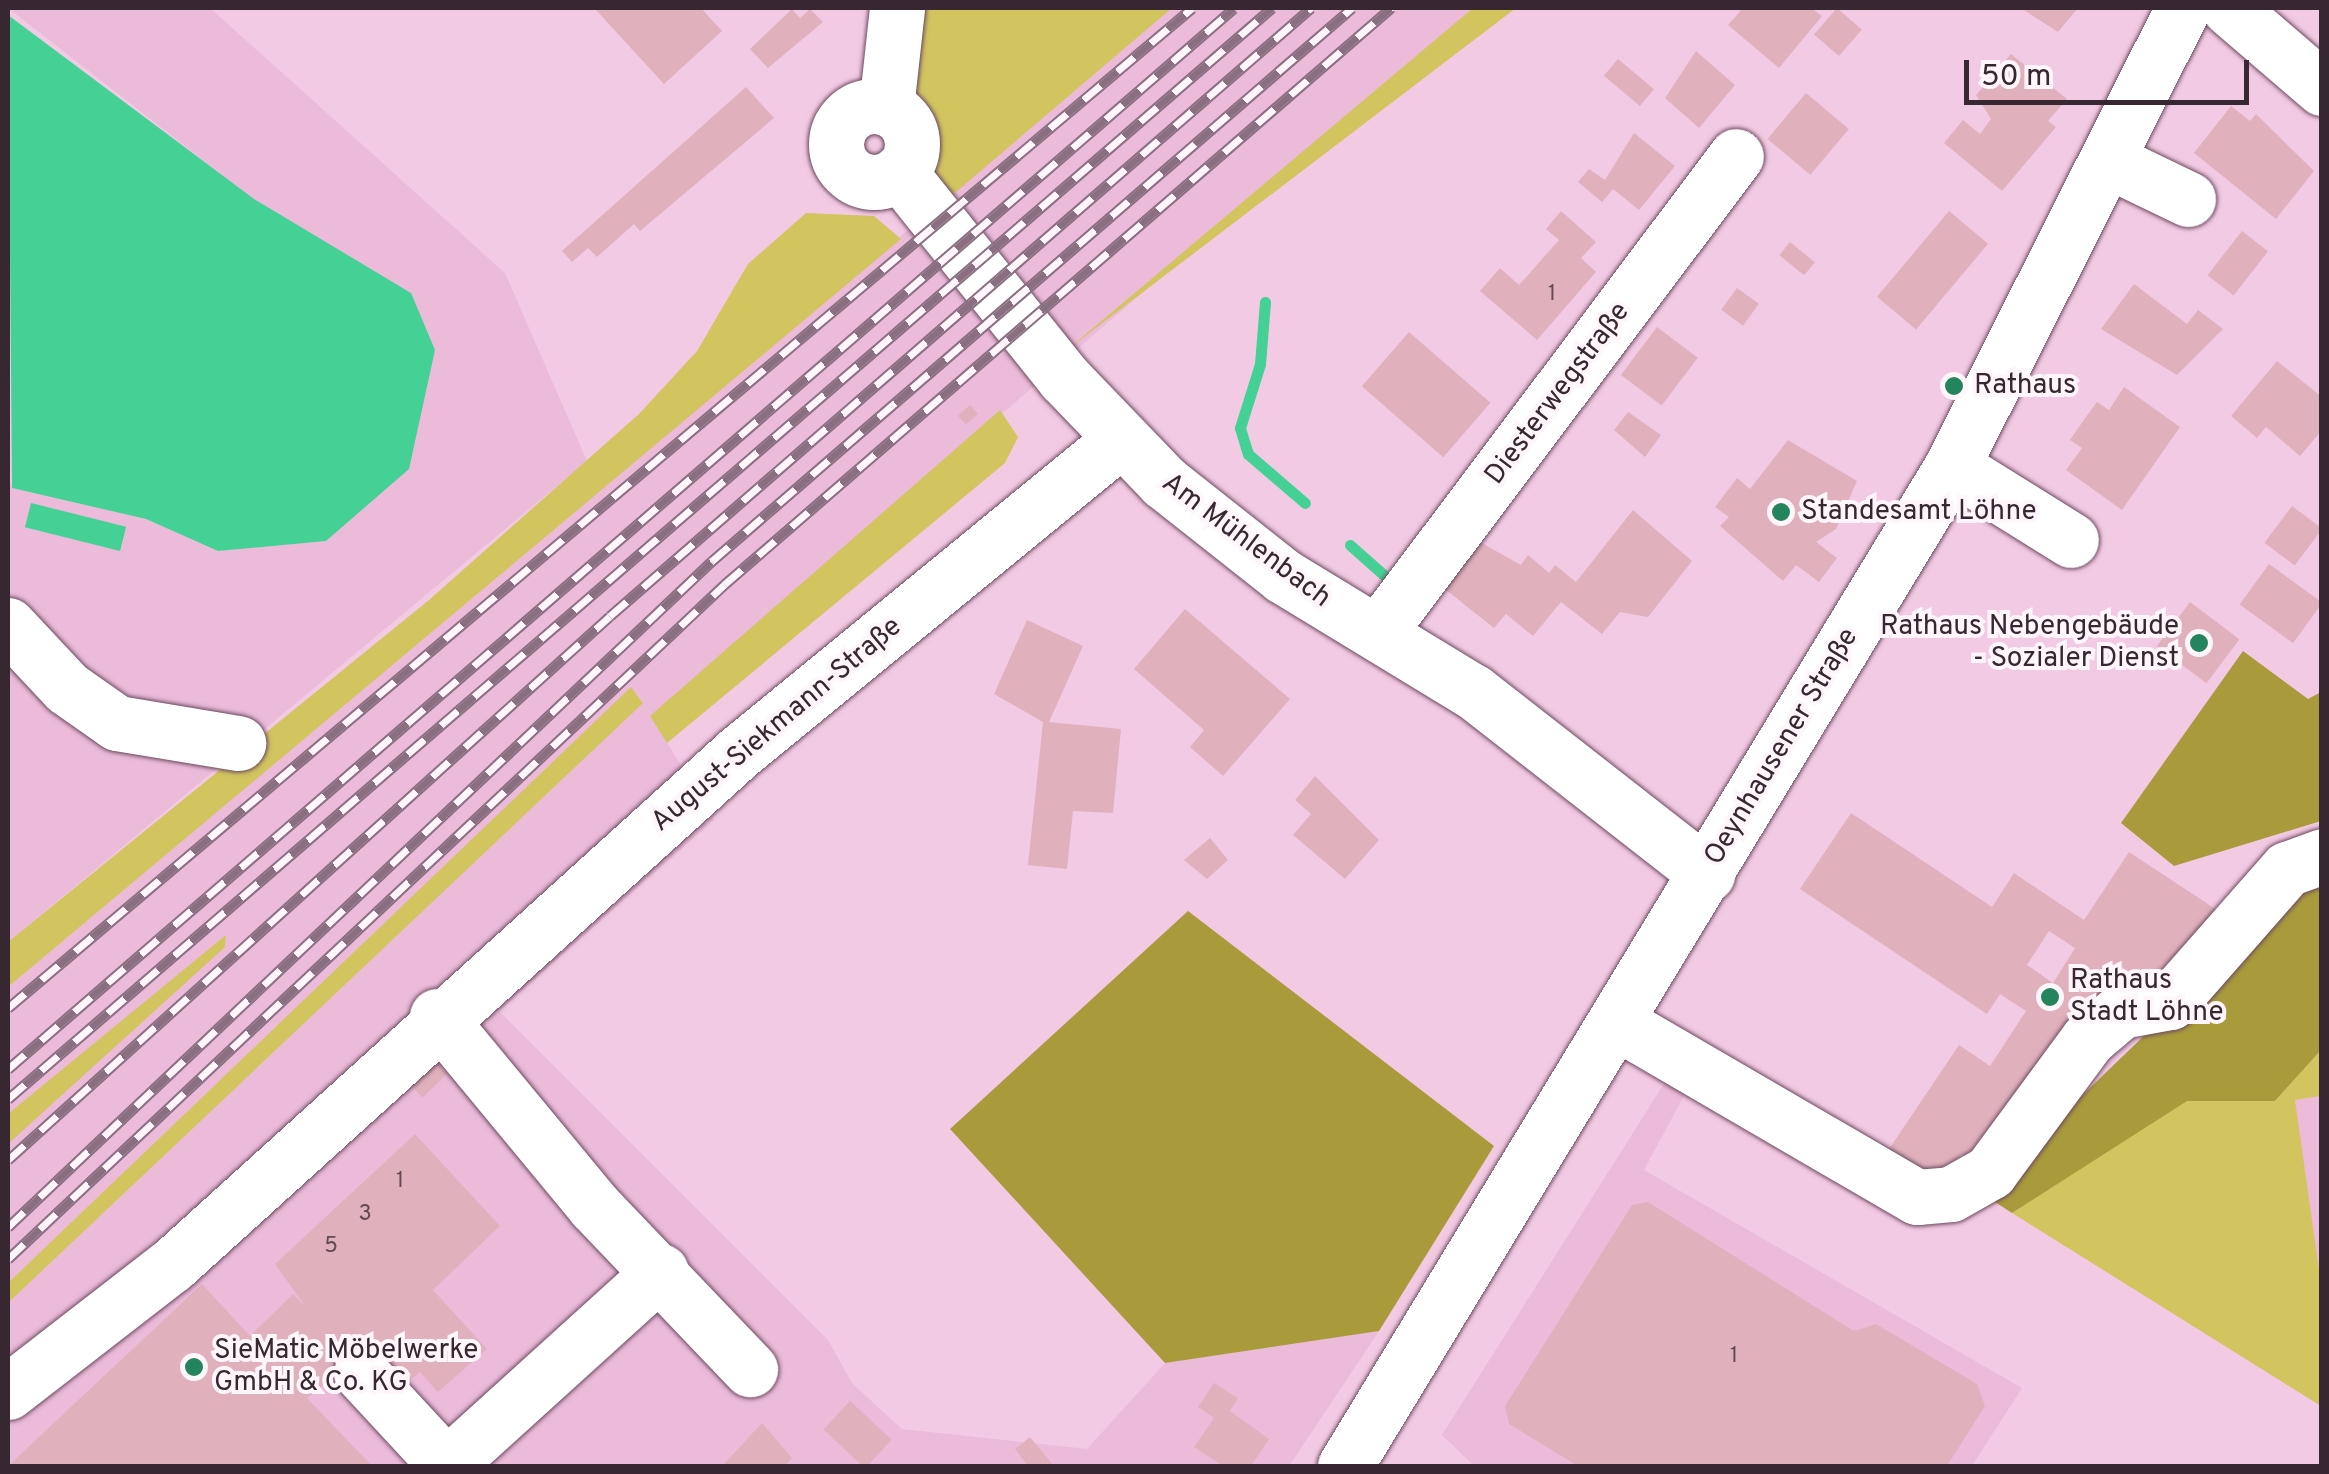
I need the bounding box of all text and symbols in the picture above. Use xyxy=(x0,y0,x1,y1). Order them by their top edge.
scale bar xyxy=(1969,40,2254,102)
text: 50 m xyxy=(1981,59,2051,96)
house number: 1 xyxy=(1548,282,1556,308)
street label: Diesterwegstraße xyxy=(1479,296,1637,492)
place label: Rathaus xyxy=(1974,369,2076,403)
marker: Rathaus xyxy=(1943,375,1965,397)
street label: Am Mühlenbach xyxy=(1155,467,1337,615)
place label: Standesamt Löhne xyxy=(1801,495,2037,529)
marker: Standesamt Löhne xyxy=(1770,501,1792,523)
place label: Rathaus Nebengebäude - Sozialer Dienst xyxy=(1880,610,2179,676)
street label: August-Siekmann-Straße xyxy=(645,611,909,839)
street label: Oeynhausener Straße xyxy=(1698,622,1866,872)
marker: Rathaus Nebengebäude - Sozialer Dienst xyxy=(2188,632,2210,654)
place label: Rathaus Stadt Löhne xyxy=(2070,964,2223,1030)
marker: Rathaus Stadt Löhne xyxy=(2039,986,2061,1008)
house number: 1 xyxy=(396,1169,404,1195)
house number: 3 xyxy=(358,1202,372,1228)
house number: 5 xyxy=(324,1234,338,1260)
place label: SieMatic Möbelwerke GmbH & Co. KG xyxy=(214,1334,478,1400)
house number: 1 xyxy=(1730,1344,1738,1370)
marker: SieMatic Möbelwerke GmbH & Co. KG xyxy=(183,1356,205,1378)

